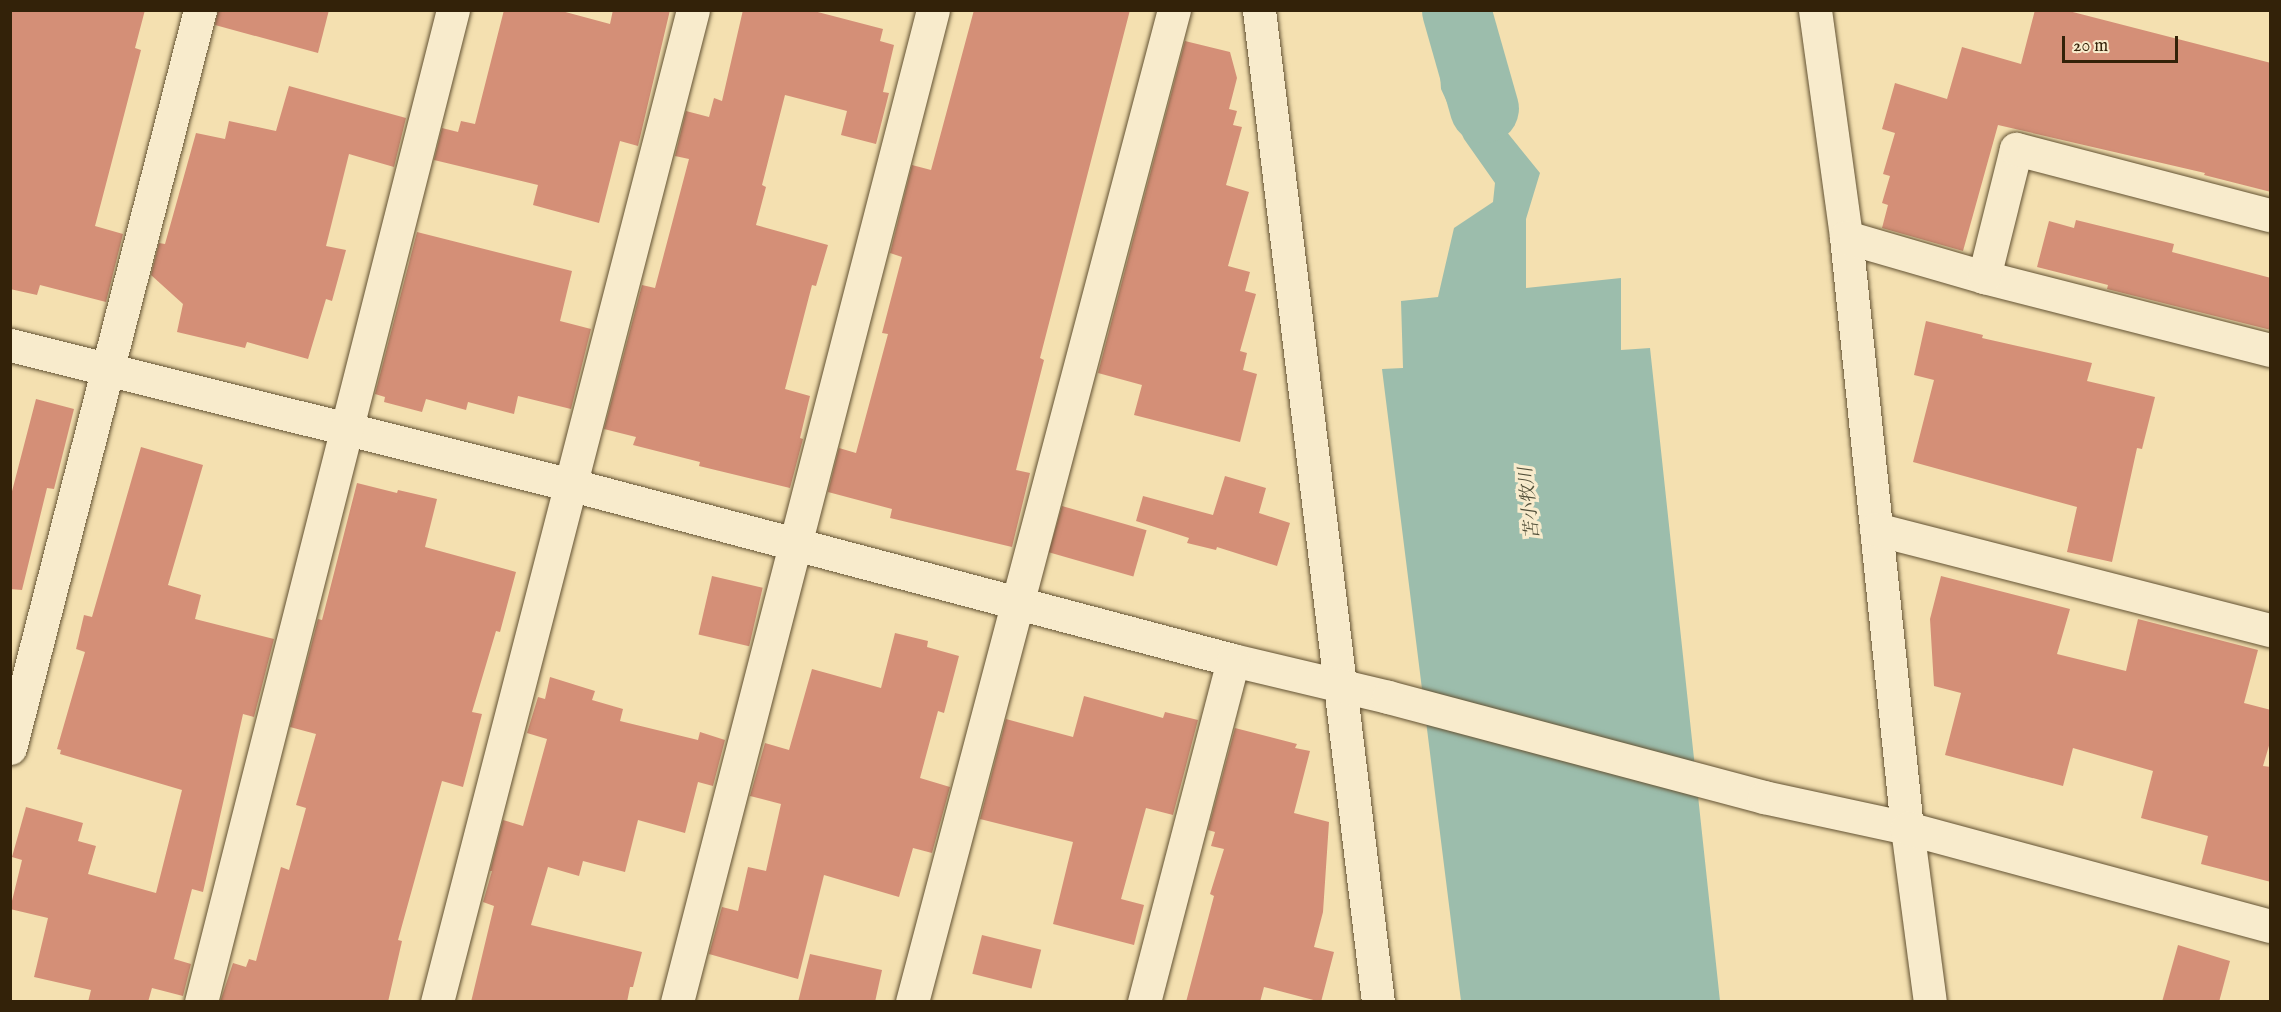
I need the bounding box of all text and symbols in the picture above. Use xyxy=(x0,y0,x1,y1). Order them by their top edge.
scale bar xyxy=(2065,24,2180,62)
text: 20 m xyxy=(2073,35,2108,58)
water label: 苫小牧川 xyxy=(1516,466,1546,540)

